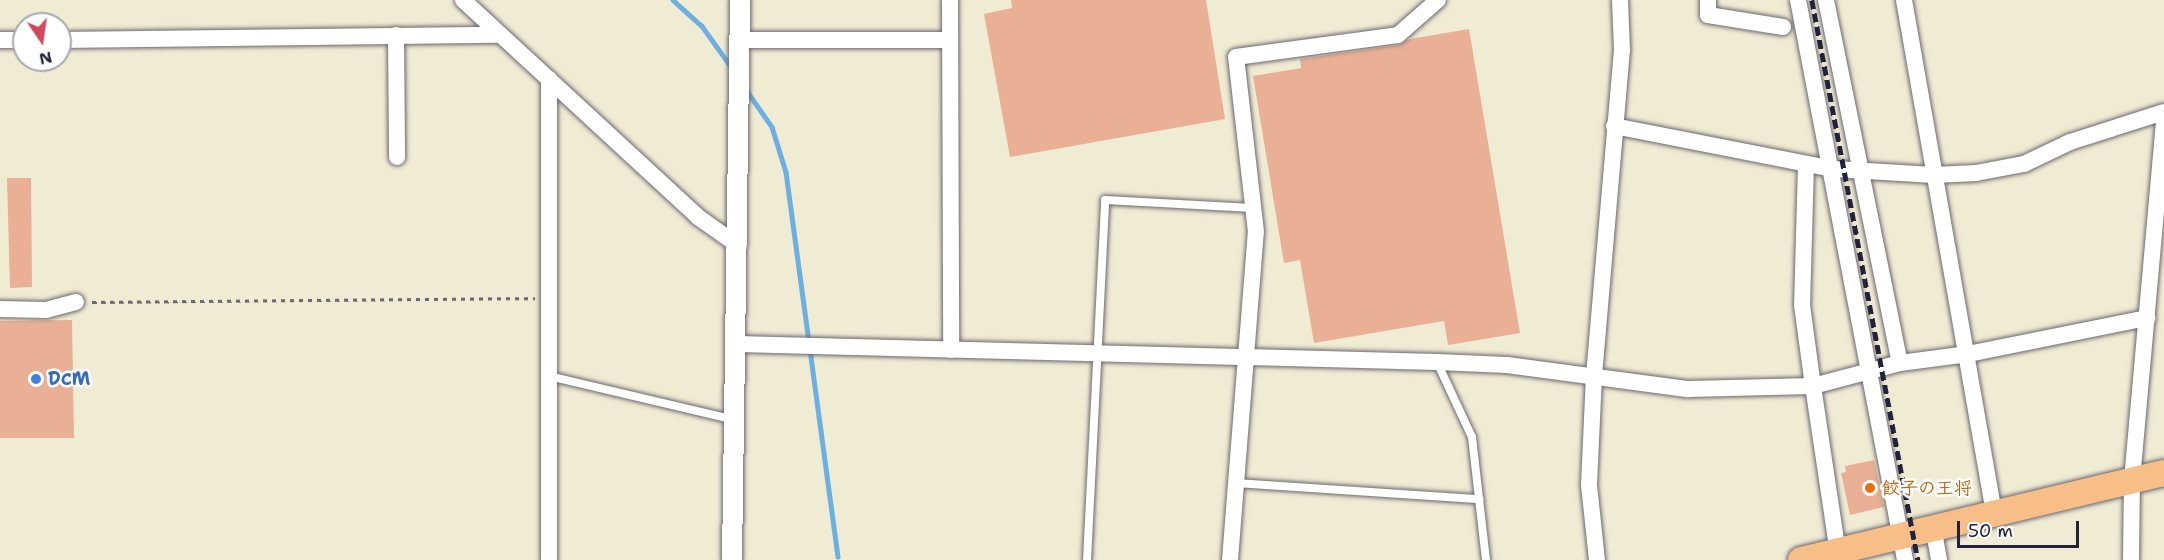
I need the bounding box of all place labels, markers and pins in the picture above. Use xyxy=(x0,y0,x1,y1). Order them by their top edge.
place label: DCM xyxy=(48,368,90,390)
marker: DCM xyxy=(29,372,43,386)
place label: 餃子の王将 xyxy=(1882,477,1972,499)
marker: 餃子の王将 xyxy=(1863,481,1877,495)

